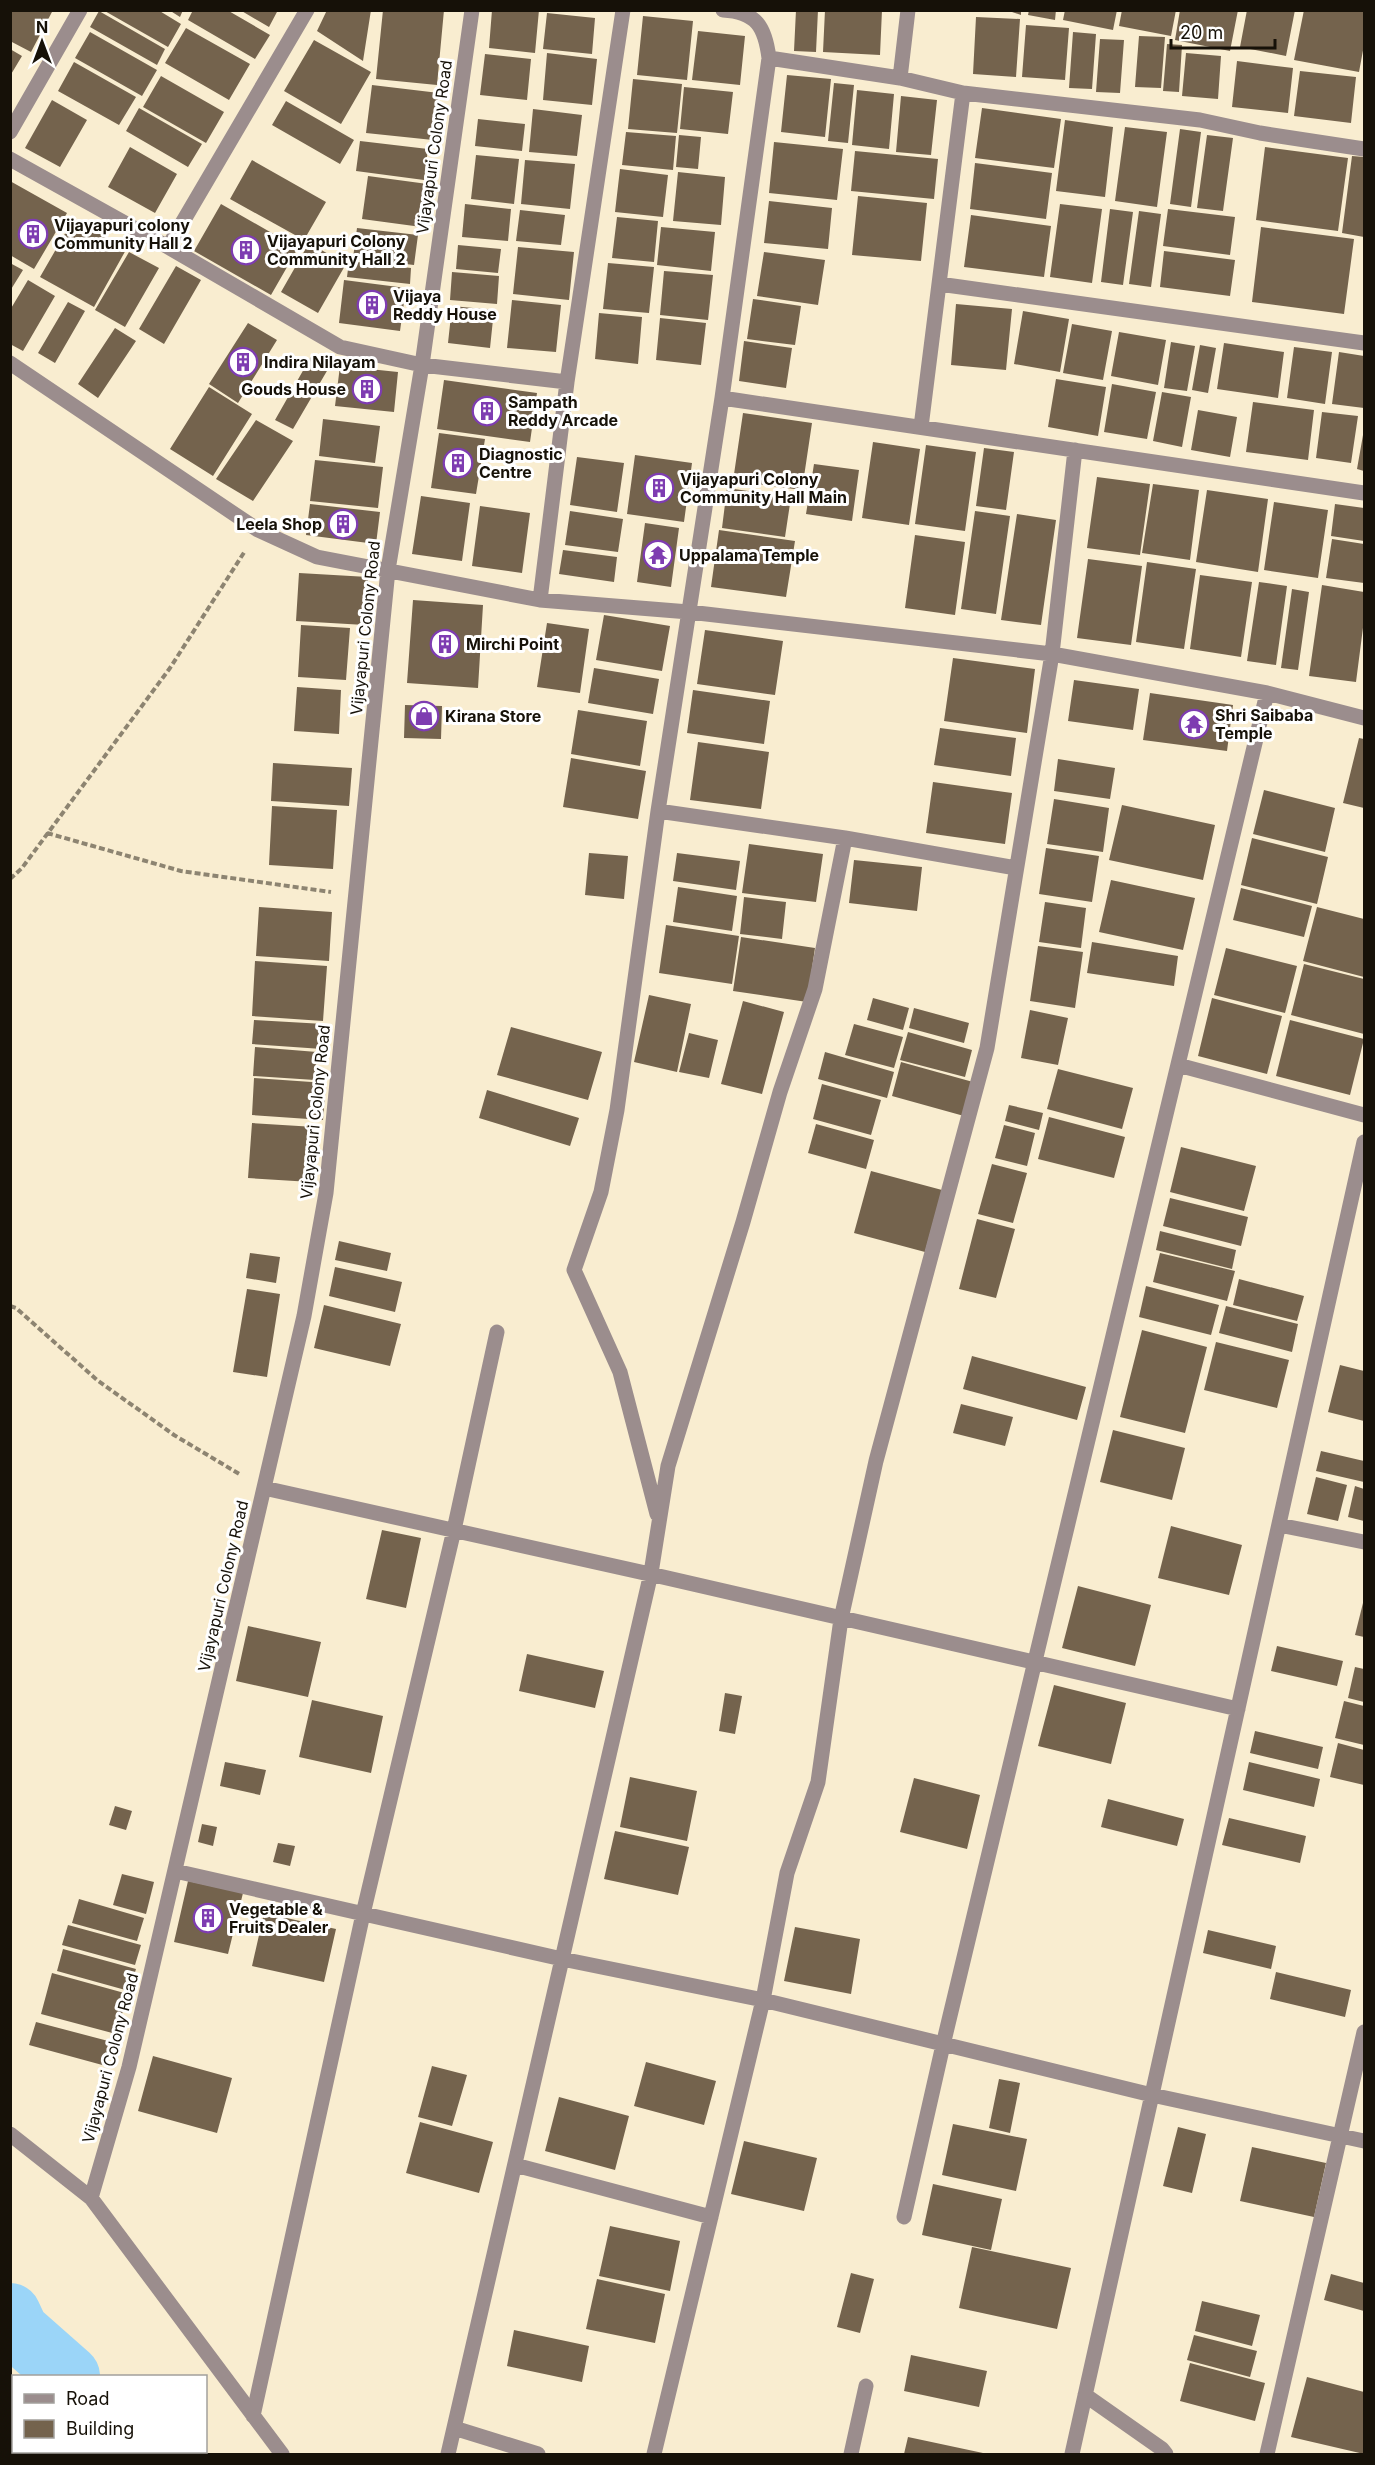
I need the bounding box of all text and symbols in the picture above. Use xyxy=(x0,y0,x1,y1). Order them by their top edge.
north arrow xyxy=(12,12,72,72)
scale bar xyxy=(1171,12,1274,50)
text: N xyxy=(36,17,48,37)
text: 20 m xyxy=(1180,22,1223,43)
street label: Vijayapuri Colony Road xyxy=(412,59,456,235)
place label: Vijayapuri colony Community Hall 2 xyxy=(54,215,193,253)
building icon: Vijayapuri colony Community Hall 2 xyxy=(17,218,49,250)
place label: Vijayapuri Colony Community Hall 2 xyxy=(267,231,406,269)
building icon: Vijayapuri Colony Community Hall 2 xyxy=(230,234,262,266)
place label: Vijaya Reddy House xyxy=(393,286,497,324)
building icon: Vijaya Reddy House xyxy=(356,289,388,321)
building icon: Indira Nilayam xyxy=(227,346,259,378)
place label: Indira Nilayam xyxy=(264,352,376,372)
building icon: Gouds House xyxy=(351,373,383,405)
place label: Gouds House xyxy=(241,379,346,399)
place label: Sampath Reddy Arcade xyxy=(508,392,618,430)
building icon: Sampath Reddy Arcade xyxy=(471,395,503,427)
place label: Diagnostic Centre xyxy=(479,444,563,482)
building icon: Diagnostic Centre xyxy=(442,447,474,479)
place label: Vijayapuri Colony Community Hall Main xyxy=(680,469,847,507)
building icon: Vijayapuri Colony Community Hall Main xyxy=(643,472,675,504)
building icon: Leela Shop xyxy=(327,508,359,540)
place label: Leela Shop xyxy=(236,514,322,534)
temple icon: Uppalama Temple xyxy=(642,539,674,571)
street label: Vijayapuri Colony Road xyxy=(346,540,384,716)
place label: Uppalama Temple xyxy=(679,545,819,565)
building icon: Mirchi Point xyxy=(429,628,461,660)
place label: Mirchi Point xyxy=(466,634,559,654)
shop icon: Kirana Store xyxy=(408,700,440,732)
place label: Shri Saibaba Temple xyxy=(1215,705,1313,743)
place label: Kirana Store xyxy=(445,706,541,726)
temple icon: Shri Saibaba Temple xyxy=(1178,708,1210,740)
street label: Vijayapuri Colony Road xyxy=(296,1024,334,1200)
street label: Vijayapuri Colony Road xyxy=(194,1498,252,1674)
place label: Vegetable & Fruits Dealer xyxy=(229,1899,329,1937)
building icon: Vegetable & Fruits Dealer xyxy=(192,1902,224,1934)
street label: Vijayapuri Colony Road xyxy=(78,1971,142,2145)
legend xyxy=(12,2375,207,2453)
text: Road xyxy=(66,2388,109,2409)
text: Building xyxy=(66,2418,134,2439)

